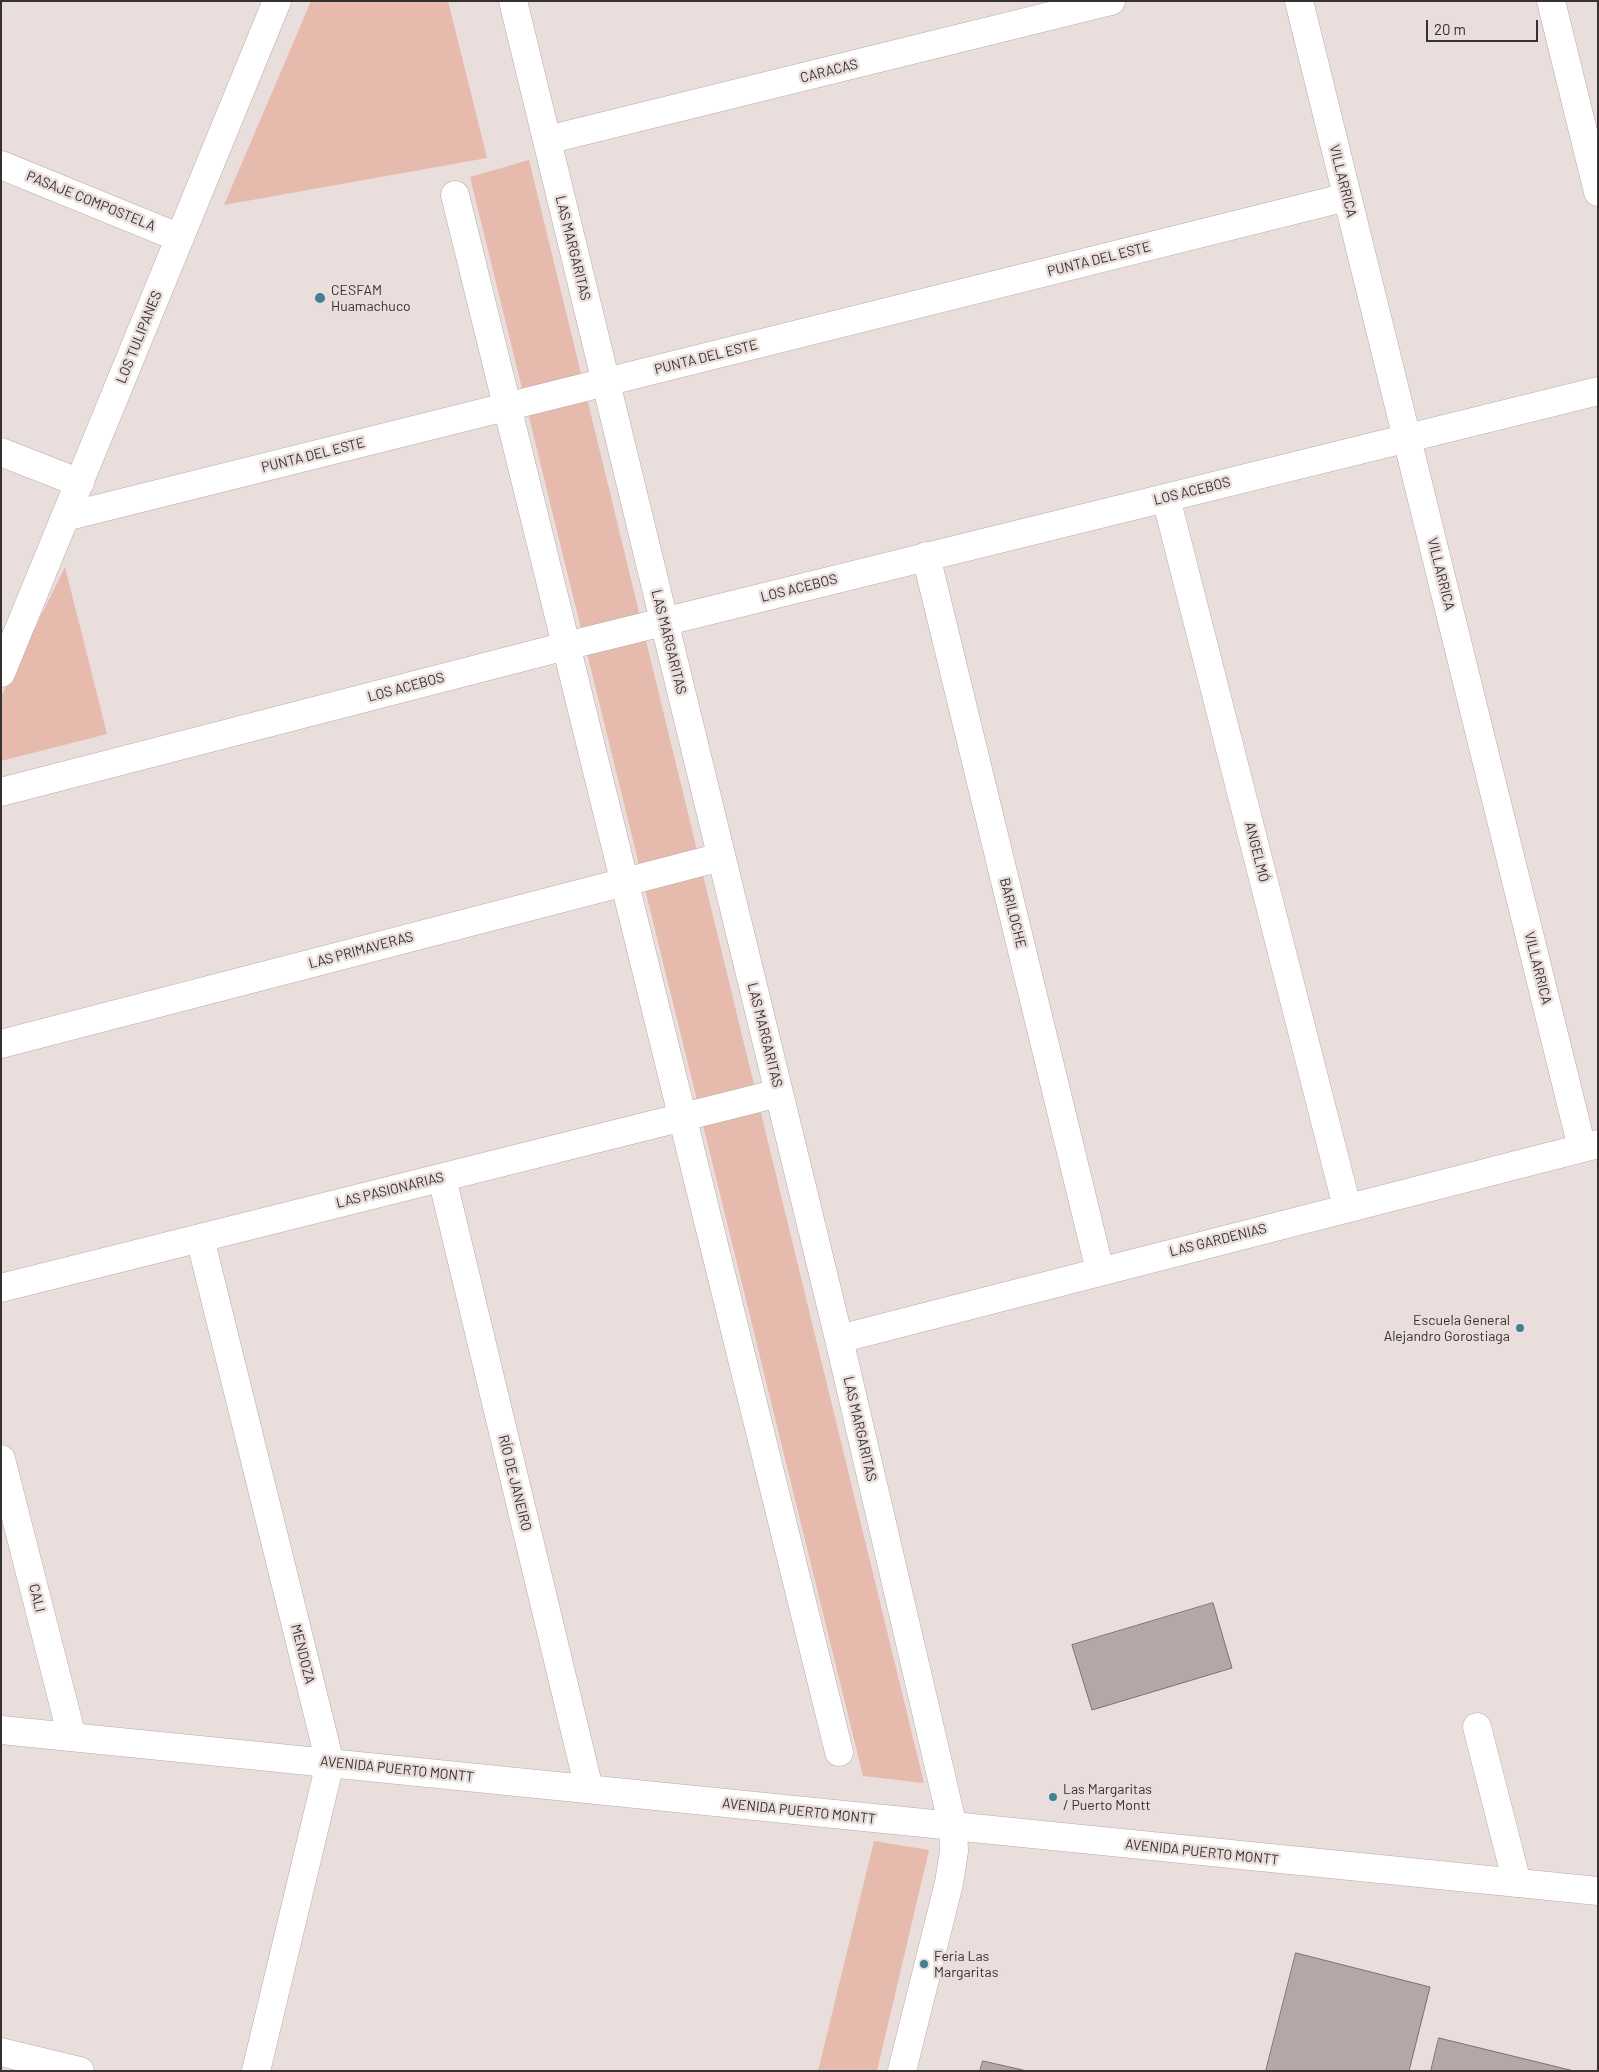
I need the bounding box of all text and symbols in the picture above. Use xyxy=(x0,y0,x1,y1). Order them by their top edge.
scale bar xyxy=(1429,10,1542,42)
text: 20 m xyxy=(1434,20,1466,38)
street label: CARACAS xyxy=(798,56,860,86)
street label: VILLARRICA xyxy=(1326,143,1360,219)
street label: PASAJE COMPOSTELA xyxy=(24,167,158,235)
street label: LAS MARGARITAS xyxy=(552,194,594,302)
street label: PUNTA DEL ESTE xyxy=(1046,238,1152,280)
place label: CESFAM Huamachuco xyxy=(331,282,411,314)
street label: LOS TULIPANES xyxy=(113,288,165,386)
marker: CESFAM Huamachuco xyxy=(313,291,327,305)
street label: PUNTA DEL ESTE xyxy=(653,336,759,378)
street label: PUNTA DEL ESTE xyxy=(260,434,366,476)
street label: LOS ACEBOS xyxy=(1152,473,1232,509)
street label: VILLARRICA xyxy=(1424,536,1458,612)
street label: LOS ACEBOS xyxy=(759,570,839,606)
street label: LAS MARGARITAS xyxy=(648,588,690,696)
street label: LOS ACEBOS xyxy=(366,669,446,705)
street label: ANGELMÓ xyxy=(1241,820,1273,884)
street label: BARILOCHE xyxy=(996,876,1030,950)
street label: LAS PRIMAVERAS xyxy=(307,928,415,972)
street label: VILLARRICA xyxy=(1521,930,1555,1006)
street label: LAS MARGARITAS xyxy=(744,981,786,1089)
street label: LAS PASIONARIAS xyxy=(334,1169,446,1211)
street label: LAS GARDENIAS xyxy=(1168,1220,1268,1260)
place label: Escuela General Alejandro Gorostiaga xyxy=(1384,1312,1510,1344)
marker: Escuela General Alejandro Gorostiaga xyxy=(1514,1322,1526,1334)
street label: LAS MARGARITAS xyxy=(840,1375,880,1483)
street label: RÍO DE JANEIRO xyxy=(495,1433,535,1533)
street label: CALI xyxy=(25,1582,49,1614)
street label: MENDOZA xyxy=(287,1622,319,1686)
street label: AVENIDA PUERTO MONTT xyxy=(319,1753,475,1785)
place label: Las Margaritas / Puerto Montt xyxy=(1063,1781,1152,1814)
marker: Las Margaritas / Puerto Montt xyxy=(1047,1791,1059,1803)
street label: AVENIDA PUERTO MONTT xyxy=(721,1795,877,1827)
street label: AVENIDA PUERTO MONTT xyxy=(1124,1836,1280,1868)
place label: Feria Las Margaritas xyxy=(934,1948,998,1980)
marker: Feria Las Margaritas xyxy=(918,1958,930,1970)

